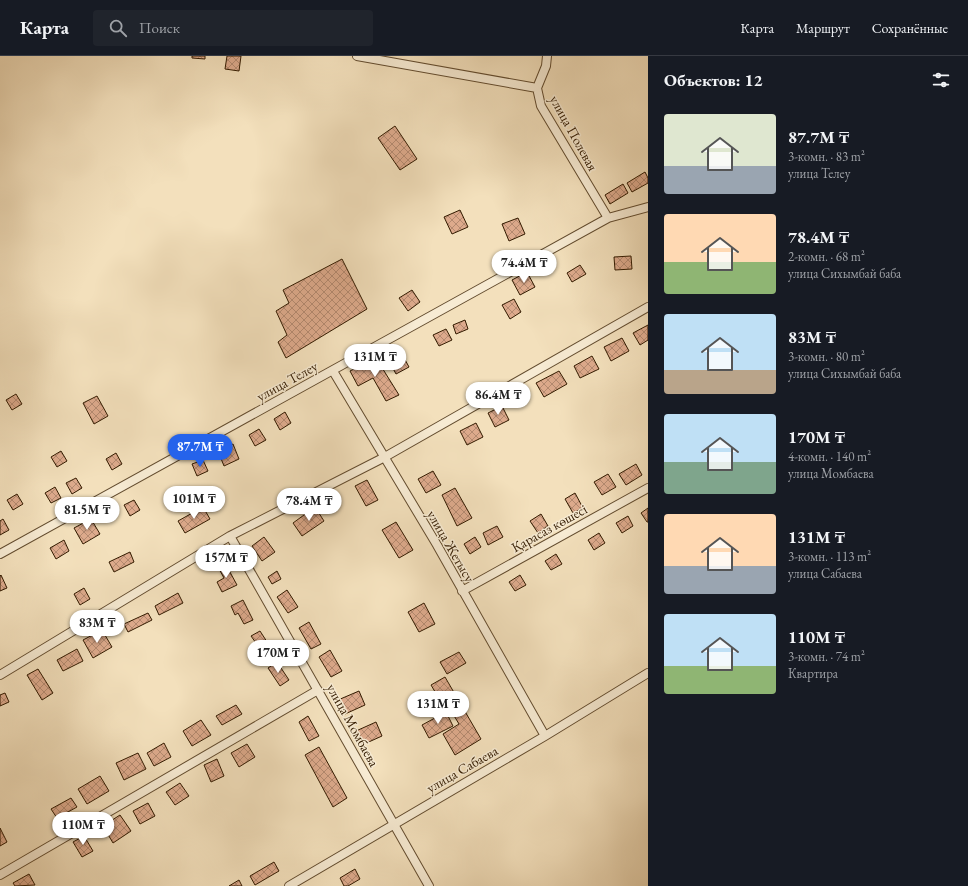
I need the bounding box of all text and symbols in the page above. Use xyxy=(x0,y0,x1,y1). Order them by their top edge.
search box xyxy=(93,10,373,46)
text: Карта xyxy=(20,15,69,40)
icon: search xyxy=(107,17,129,39)
text: Поиск xyxy=(139,18,180,37)
text: Карта xyxy=(741,19,774,37)
text: Маршрут xyxy=(796,19,850,37)
text: Сохранённые xyxy=(872,19,948,37)
text: Объектов: 12 xyxy=(664,69,763,91)
icon: filters xyxy=(930,69,952,91)
street label: улица Полевая xyxy=(546,92,602,174)
text: 87.7M ₸ xyxy=(788,126,849,148)
icon: home xyxy=(696,130,744,178)
text: 3-комн. · 83 m² xyxy=(788,148,865,165)
text: улица Телеу xyxy=(788,165,850,182)
text: 78.4M ₸ xyxy=(788,226,849,248)
icon: home xyxy=(696,230,744,278)
text: 2-комн. · 68 m² xyxy=(788,248,865,265)
pin: 74.4M ₸ xyxy=(487,250,561,284)
text: 74.4M ₸ xyxy=(501,254,547,271)
text: улица Сихымбай баба xyxy=(788,265,901,282)
text: 83M ₸ xyxy=(788,326,836,348)
icon: home xyxy=(696,330,744,378)
pin: 131M ₸ xyxy=(342,344,408,378)
text: 131M ₸ xyxy=(353,348,397,365)
text: 3-комн. · 80 m² xyxy=(788,348,865,365)
street label: улица Телеу xyxy=(253,356,322,405)
text: улица Сихымбай баба xyxy=(788,365,901,382)
pin: 86.4M ₸ xyxy=(461,382,535,416)
text: 86.4M ₸ xyxy=(475,386,521,403)
text: 170M ₸ xyxy=(788,426,845,448)
icon: home xyxy=(696,430,744,478)
pin: 87.7M ₸ xyxy=(163,434,237,468)
text: 87.7M ₸ xyxy=(177,438,223,455)
text: 4-комн. · 140 m² xyxy=(788,448,871,465)
text: улица Момбаева xyxy=(788,465,874,482)
pin: 101M ₸ xyxy=(161,486,227,520)
pin: 78.4M ₸ xyxy=(272,488,346,522)
text: 101M ₸ xyxy=(172,490,216,507)
text: 78.4M ₸ xyxy=(286,492,332,509)
pin: 81.5M ₸ xyxy=(50,497,124,531)
street label: Қарасаз көшесі xyxy=(508,500,591,556)
text: 81.5M ₸ xyxy=(64,501,110,518)
street label: улица Жетысу xyxy=(423,507,479,586)
text: 131M ₸ xyxy=(788,526,845,548)
icon: home xyxy=(696,530,744,578)
pin: 157M ₸ xyxy=(193,545,259,579)
text: 3-комн. · 113 m² xyxy=(788,548,871,565)
text: 157M ₸ xyxy=(204,549,248,566)
text: улица Сабаева xyxy=(788,565,862,582)
pin: 83M ₸ xyxy=(69,610,125,644)
text: 83M ₸ xyxy=(79,614,115,631)
text: 110M ₸ xyxy=(788,626,845,648)
icon: home xyxy=(696,630,744,678)
pin: 170M ₸ xyxy=(245,640,311,674)
text: 170M ₸ xyxy=(256,644,300,661)
text: 3-комн. · 74 m² xyxy=(788,648,865,665)
text: Квартира xyxy=(788,665,838,682)
street label: улица Момбаева xyxy=(323,680,383,770)
pin: 131M ₸ xyxy=(405,691,471,725)
text: 131M ₸ xyxy=(416,695,460,712)
street label: улица Сабаева xyxy=(423,741,501,797)
pin: 110M ₸ xyxy=(50,812,116,846)
text: 110M ₸ xyxy=(61,816,105,833)

